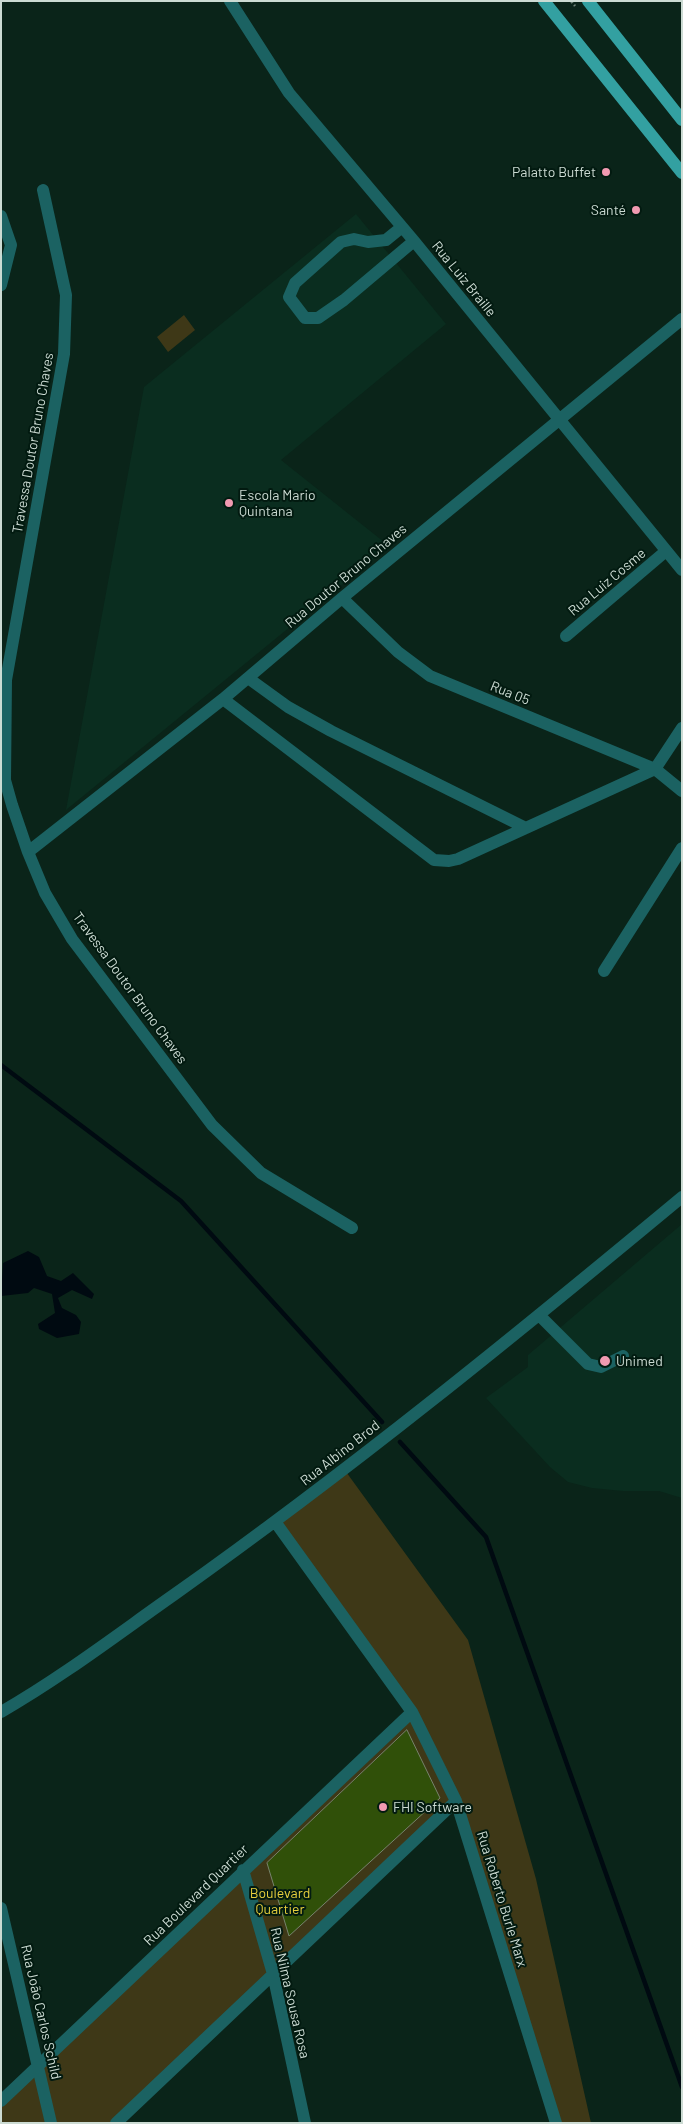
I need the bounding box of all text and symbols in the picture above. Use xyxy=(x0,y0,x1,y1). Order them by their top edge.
place label: Palatto Buffet xyxy=(512,164,596,180)
marker: Palatto Buffet xyxy=(600,166,612,178)
place label: Santé xyxy=(591,202,626,218)
marker: Santé xyxy=(630,204,642,216)
street label: Rua Luiz Braille xyxy=(428,238,500,320)
street label: Travessa Doutor Bruno Chaves xyxy=(9,351,57,535)
place label: Escola Mario Quintana xyxy=(239,487,316,520)
marker: Escola Mario Quintana xyxy=(223,497,235,509)
street label: Rua Doutor Bruno Chaves xyxy=(282,520,410,632)
street label: Rua Luiz Cosme xyxy=(565,545,649,619)
street label: Rua 05 xyxy=(488,678,532,708)
street label: Travessa Doutor Bruno Chaves xyxy=(69,909,191,1067)
place label: Unimed xyxy=(616,1353,663,1369)
marker: Unimed xyxy=(598,1354,612,1368)
street label: Rua Albino Brod xyxy=(297,1417,383,1489)
place label: FHI Software xyxy=(393,1799,472,1815)
marker: FHI Software xyxy=(377,1801,389,1813)
street label: Rua Roberto Burle Marx xyxy=(473,1829,531,1969)
street label: Rua Boulevard Quartier xyxy=(140,1841,252,1949)
park label: Boulevard Quartier xyxy=(250,1885,310,1918)
street label: Rua Nilma Sousa Rosa xyxy=(267,1926,313,2060)
street label: Rua João Carlos Schild xyxy=(17,1943,65,2081)

